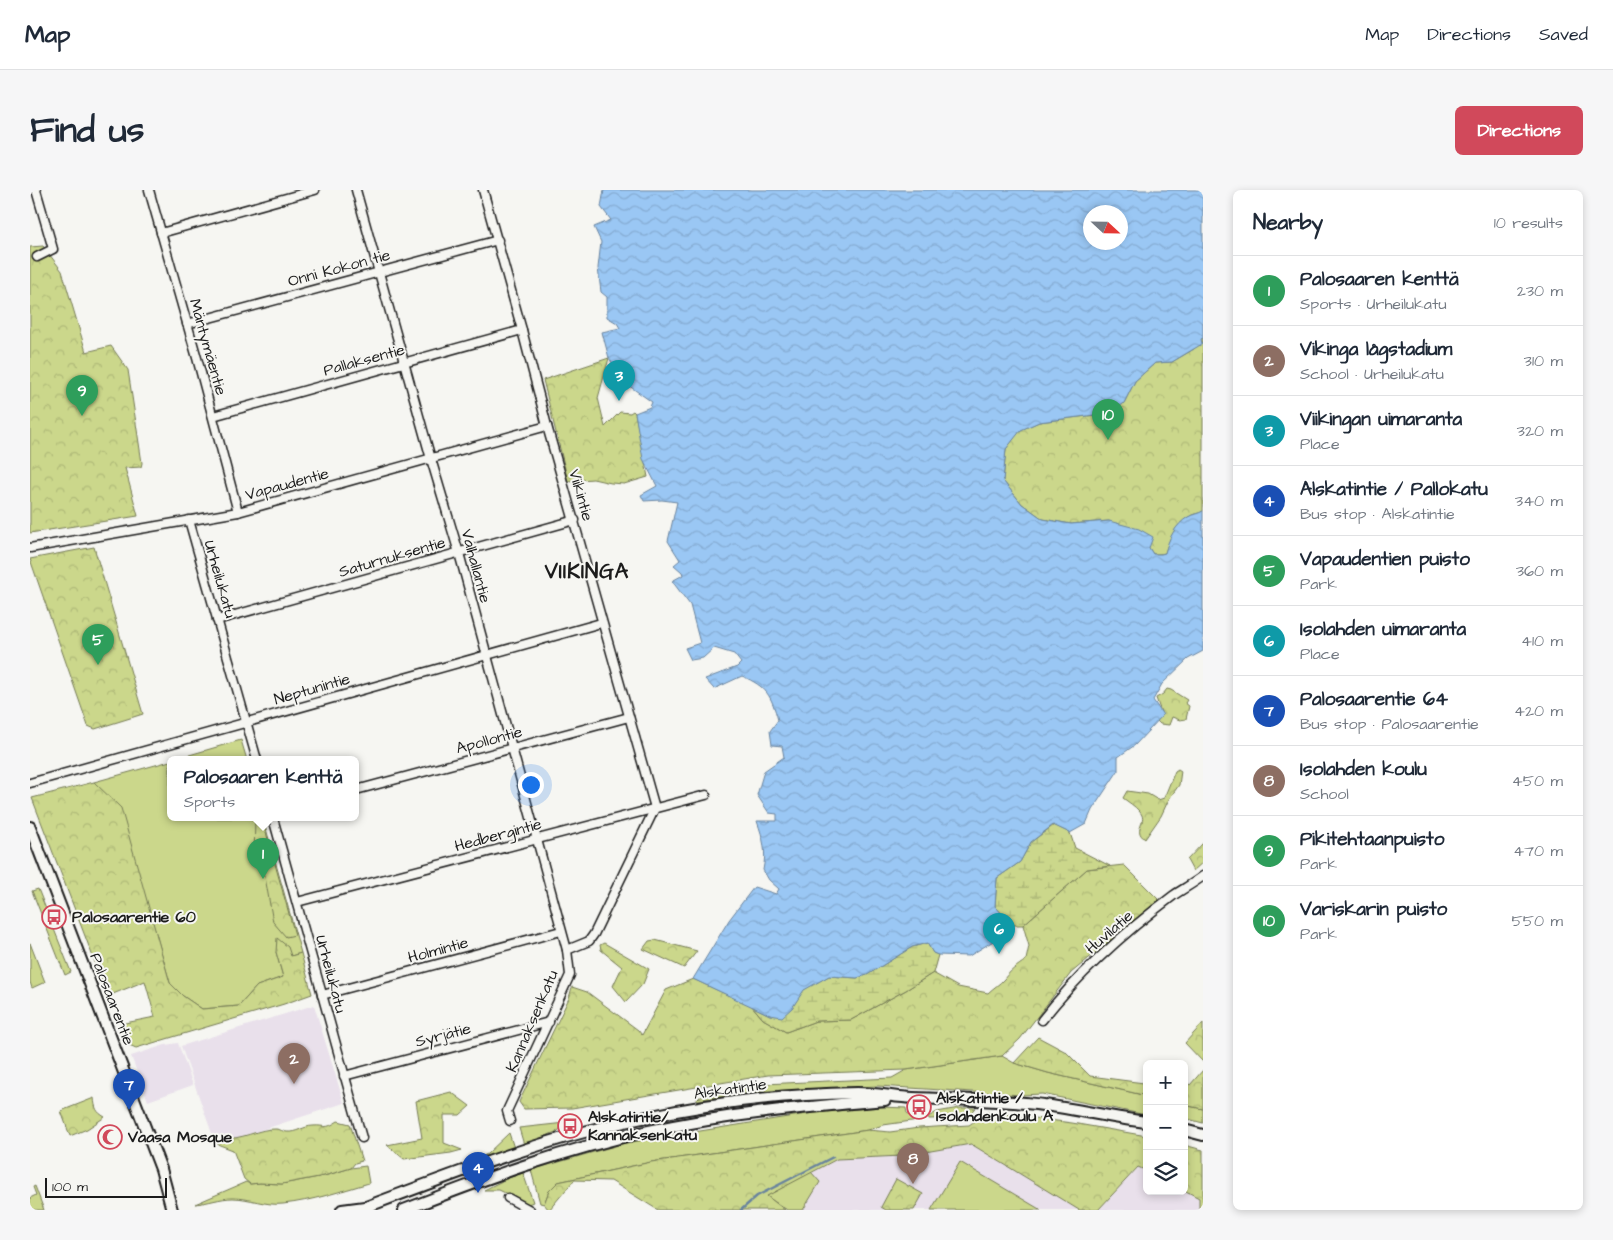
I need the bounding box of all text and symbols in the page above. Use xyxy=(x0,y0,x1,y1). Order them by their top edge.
text: Map xyxy=(25,18,70,52)
text: Map xyxy=(1365,22,1399,47)
text: Directions xyxy=(1427,22,1511,47)
text: Saved xyxy=(1539,22,1588,47)
text: Find us xyxy=(30,106,144,155)
button: Directions xyxy=(1455,106,1583,155)
north arrow xyxy=(1083,205,1128,250)
text: Nearby xyxy=(1253,208,1323,237)
text: 10 results xyxy=(1494,212,1563,234)
street label: Onni Kokon tie xyxy=(285,244,393,292)
text: Palosaaren kenttä xyxy=(1300,266,1459,293)
text: 1 xyxy=(1268,280,1270,302)
text: 230 m xyxy=(1517,280,1563,302)
text: Sports · Urheilukatu xyxy=(1300,293,1447,315)
street label: Mäntymäentie xyxy=(183,296,232,398)
text: Vikinga lågstadium xyxy=(1300,336,1452,363)
street label: Pallaksentie xyxy=(321,338,408,381)
text: 2 xyxy=(1264,350,1274,372)
text: 310 m xyxy=(1524,350,1563,372)
pin: 3 xyxy=(603,360,635,401)
text: School · Urheilukatu xyxy=(1300,363,1444,385)
pin: 9 xyxy=(66,375,98,416)
pin: 10 xyxy=(1092,399,1124,440)
text: Viikingan uimaranta xyxy=(1300,406,1462,433)
text: 3 xyxy=(1265,420,1273,442)
text: 320 m xyxy=(1517,420,1563,442)
text: Place xyxy=(1300,433,1340,455)
street label: Vapaudentie xyxy=(243,462,332,506)
street label: Viikintie xyxy=(563,467,599,524)
text: Alskatintie / Pallokatu xyxy=(1300,476,1488,503)
text: 4 xyxy=(1264,490,1274,512)
text: 340 m xyxy=(1515,490,1563,512)
text: Bus stop · Alskatintie xyxy=(1300,503,1455,525)
street label: Valhallantie xyxy=(456,527,496,606)
street label: Saturnuksentie xyxy=(336,531,448,583)
street label: Urheilukatu xyxy=(198,538,242,620)
text: Vapaudentien puisto xyxy=(1300,546,1470,573)
district label: VIIKINGA xyxy=(544,557,629,586)
text: 5 xyxy=(1263,560,1275,582)
text: 360 m xyxy=(1516,560,1563,582)
text: Park xyxy=(1300,573,1337,595)
text: Isolahden uimaranta xyxy=(1300,616,1466,643)
pin: 5 xyxy=(82,624,114,665)
text: 6 xyxy=(1264,630,1274,652)
text: 410 m xyxy=(1521,630,1563,652)
text: Place xyxy=(1300,643,1340,665)
street label: Neptunintie xyxy=(271,668,353,710)
text: Palosaarentie 64 xyxy=(1300,686,1448,713)
text: 7 xyxy=(1264,700,1274,722)
text: 420 m xyxy=(1514,700,1563,722)
text: Bus stop · Palosaarentie xyxy=(1300,713,1479,735)
street label: Apollontie xyxy=(453,721,525,759)
popup xyxy=(167,756,359,821)
text: Isolahden koulu xyxy=(1300,756,1427,783)
text: Palosaaren kenttä xyxy=(184,764,342,791)
text: 8 xyxy=(1264,770,1274,792)
text: 450 m xyxy=(1512,770,1563,792)
your location xyxy=(518,772,544,798)
text: School xyxy=(1300,783,1349,805)
text: Sports xyxy=(184,791,235,813)
street label: Hedbergintie xyxy=(452,813,545,858)
text: Pikitehtaanpuisto xyxy=(1300,826,1444,853)
pin: 1 xyxy=(247,838,279,879)
text: 9 xyxy=(1264,840,1274,862)
text: 470 m xyxy=(1513,840,1563,862)
text: Park xyxy=(1300,853,1337,875)
text: Variskarin puisto xyxy=(1300,896,1447,923)
bus stop icon: Palosaarentie 60 xyxy=(41,904,67,930)
street label: Huvilatie xyxy=(1080,905,1138,959)
place label: Palosaarentie 60 xyxy=(72,906,196,928)
text: 10 xyxy=(1263,910,1275,932)
text: 550 m xyxy=(1511,910,1563,932)
pin: 6 xyxy=(983,913,1015,954)
text: Park xyxy=(1300,923,1337,945)
street label: Holmintie xyxy=(405,931,471,969)
street label: Urheilukatu xyxy=(310,933,352,1015)
street label: Palosaarentie xyxy=(84,950,140,1049)
street label: Kannaksenkatu xyxy=(501,967,563,1075)
street label: Syrjätie xyxy=(413,1017,474,1053)
pin: 2 xyxy=(278,1043,310,1084)
map controls xyxy=(1143,1060,1188,1195)
button: + xyxy=(1143,1060,1188,1105)
pin: 7 xyxy=(113,1069,145,1110)
street label: Alskatintie xyxy=(692,1073,768,1105)
place label: Alskatintie / Isolahdenkoulu A xyxy=(936,1087,1054,1127)
bus stop icon: Alskatintie / Isolahdenkoulu A xyxy=(906,1094,932,1120)
button: − xyxy=(1143,1105,1188,1150)
place label: Alskatintie/ Kannaksenkatu xyxy=(588,1106,697,1146)
bus stop icon: Alskatintie/ Kannaksenkatu xyxy=(557,1113,583,1139)
mosque icon: Vaasa Mosque xyxy=(97,1124,123,1150)
place label: Vaasa Mosque xyxy=(127,1126,233,1148)
pin: 8 xyxy=(897,1143,929,1184)
button: layers xyxy=(1143,1150,1188,1195)
pin: 4 xyxy=(462,1152,494,1193)
scale bar xyxy=(45,1175,168,1198)
text: 100 m xyxy=(52,1177,88,1197)

